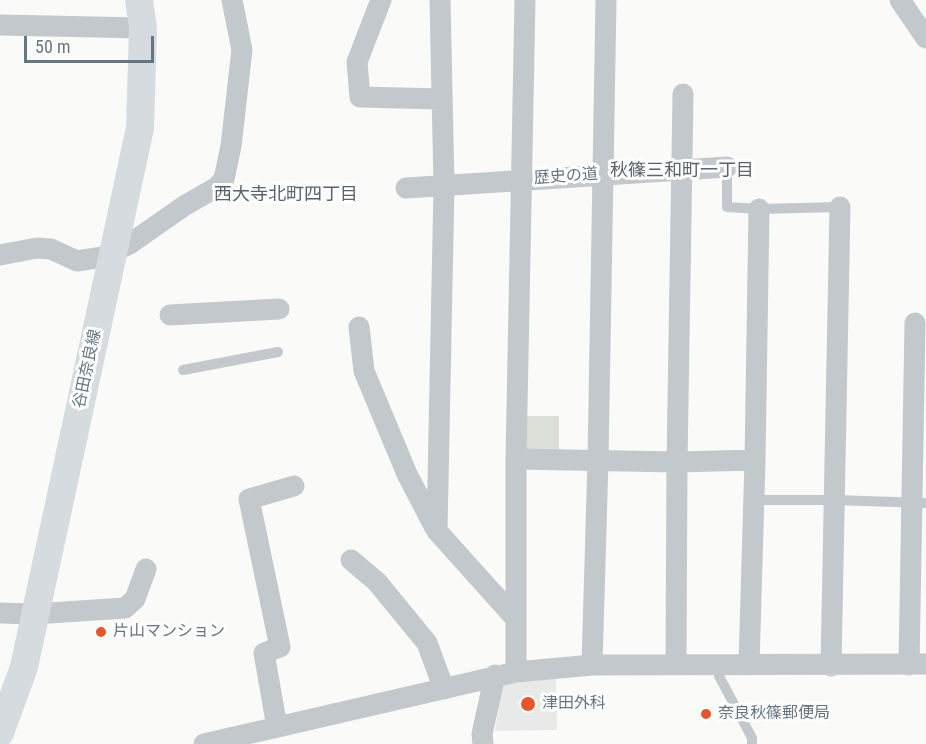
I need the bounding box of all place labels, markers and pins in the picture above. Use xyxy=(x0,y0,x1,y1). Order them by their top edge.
place label: 片山マンション xyxy=(113,622,225,642)
marker: 片山マンション xyxy=(94,625,108,639)
place label: 津田外科 xyxy=(542,694,606,714)
marker: 津田外科 xyxy=(519,695,537,713)
place label: 奈良秋篠郵便局 xyxy=(718,704,830,724)
marker: 奈良秋篠郵便局 xyxy=(699,707,713,721)

